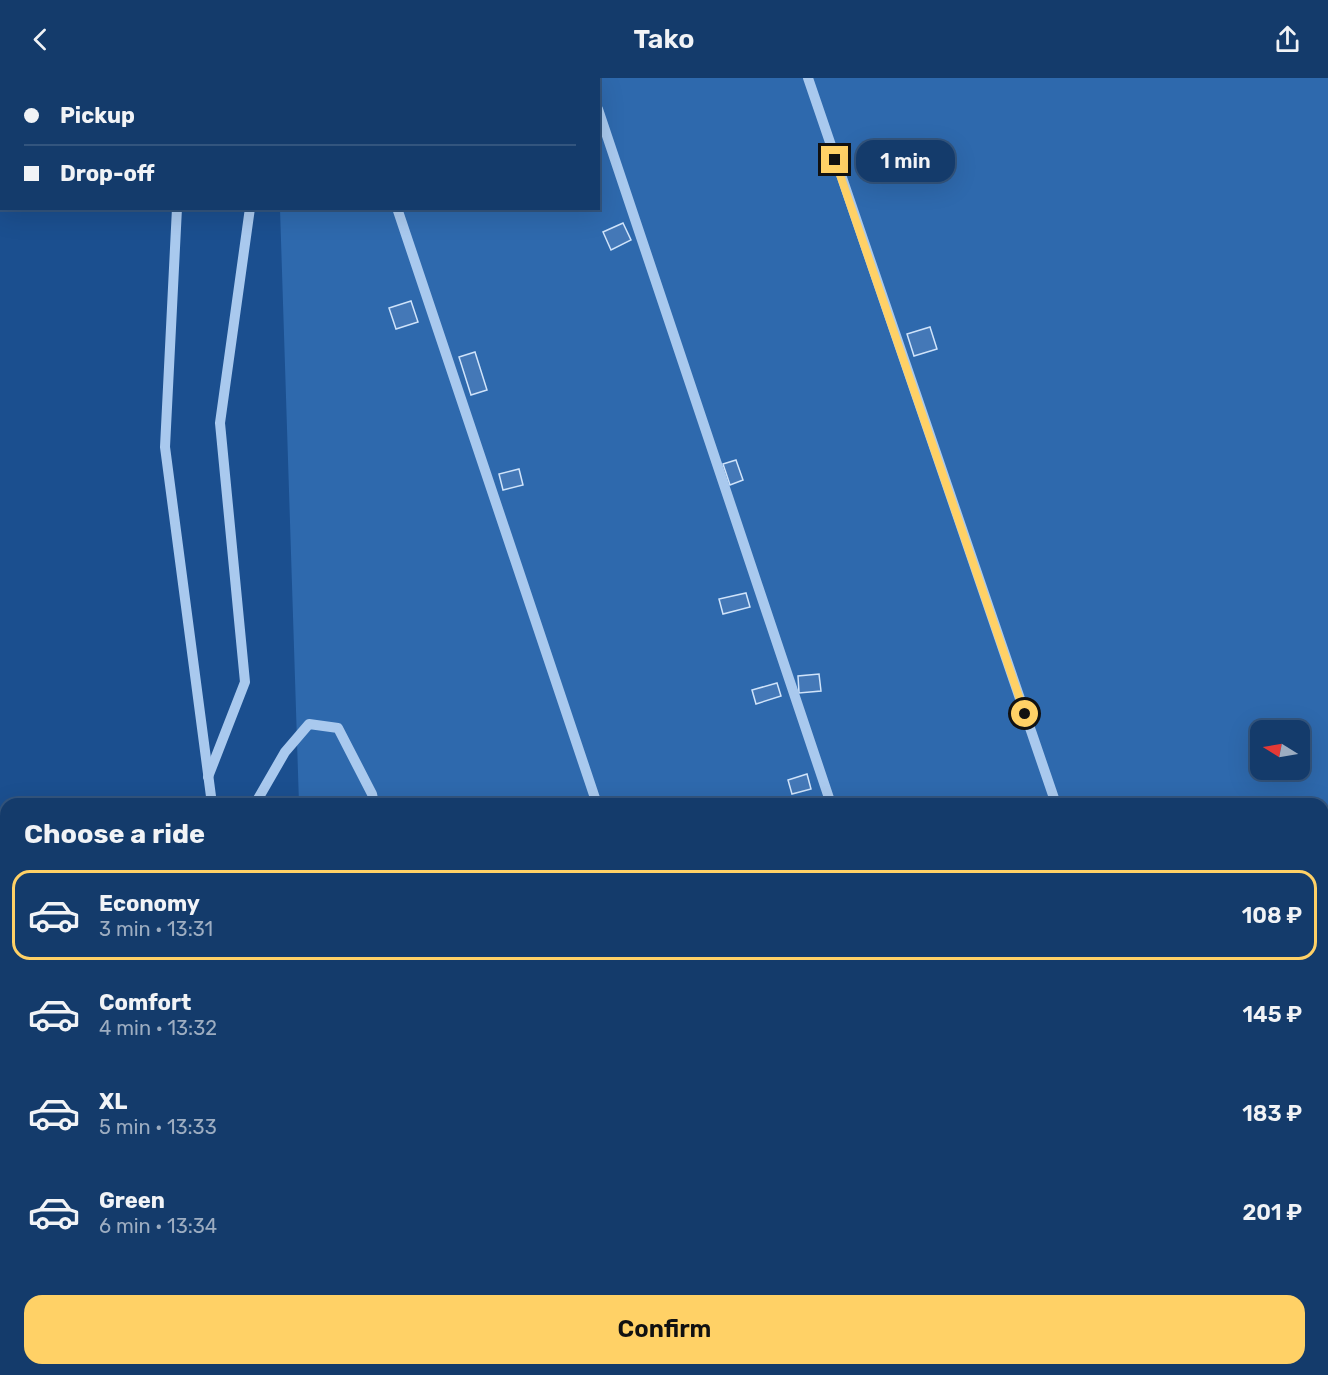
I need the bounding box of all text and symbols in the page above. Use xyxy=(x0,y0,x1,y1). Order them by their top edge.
icon: back xyxy=(24,23,57,56)
text: Tako xyxy=(634,23,694,55)
icon: share xyxy=(1271,23,1304,56)
text: Pickup xyxy=(60,102,135,129)
callout: 1 min xyxy=(856,139,955,181)
route end xyxy=(821,146,848,173)
text: 1 min xyxy=(880,149,931,173)
text: Drop-off xyxy=(60,160,155,187)
route start xyxy=(1011,700,1038,727)
north arrow xyxy=(1250,720,1310,780)
map controls xyxy=(1250,720,1310,780)
text: Choose a ride xyxy=(24,818,205,850)
icon: car xyxy=(27,888,81,942)
text: Economy xyxy=(99,890,200,917)
text: 108 ₽ xyxy=(1242,902,1302,929)
text: 3 min · 13:31 xyxy=(99,917,213,941)
icon: car xyxy=(27,987,81,1041)
text: Comfort xyxy=(99,989,191,1016)
text: 145 ₽ xyxy=(1242,1001,1302,1028)
text: 4 min · 13:32 xyxy=(99,1016,217,1040)
icon: car xyxy=(27,1086,81,1140)
text: XL xyxy=(99,1088,127,1115)
text: 183 ₽ xyxy=(1242,1100,1302,1127)
text: 5 min · 13:33 xyxy=(99,1115,217,1139)
icon: car xyxy=(27,1185,81,1239)
text: Green xyxy=(99,1187,165,1214)
text: 201 ₽ xyxy=(1242,1199,1302,1226)
text: 6 min · 13:34 xyxy=(99,1214,217,1238)
button: Confirm xyxy=(24,1295,1305,1364)

